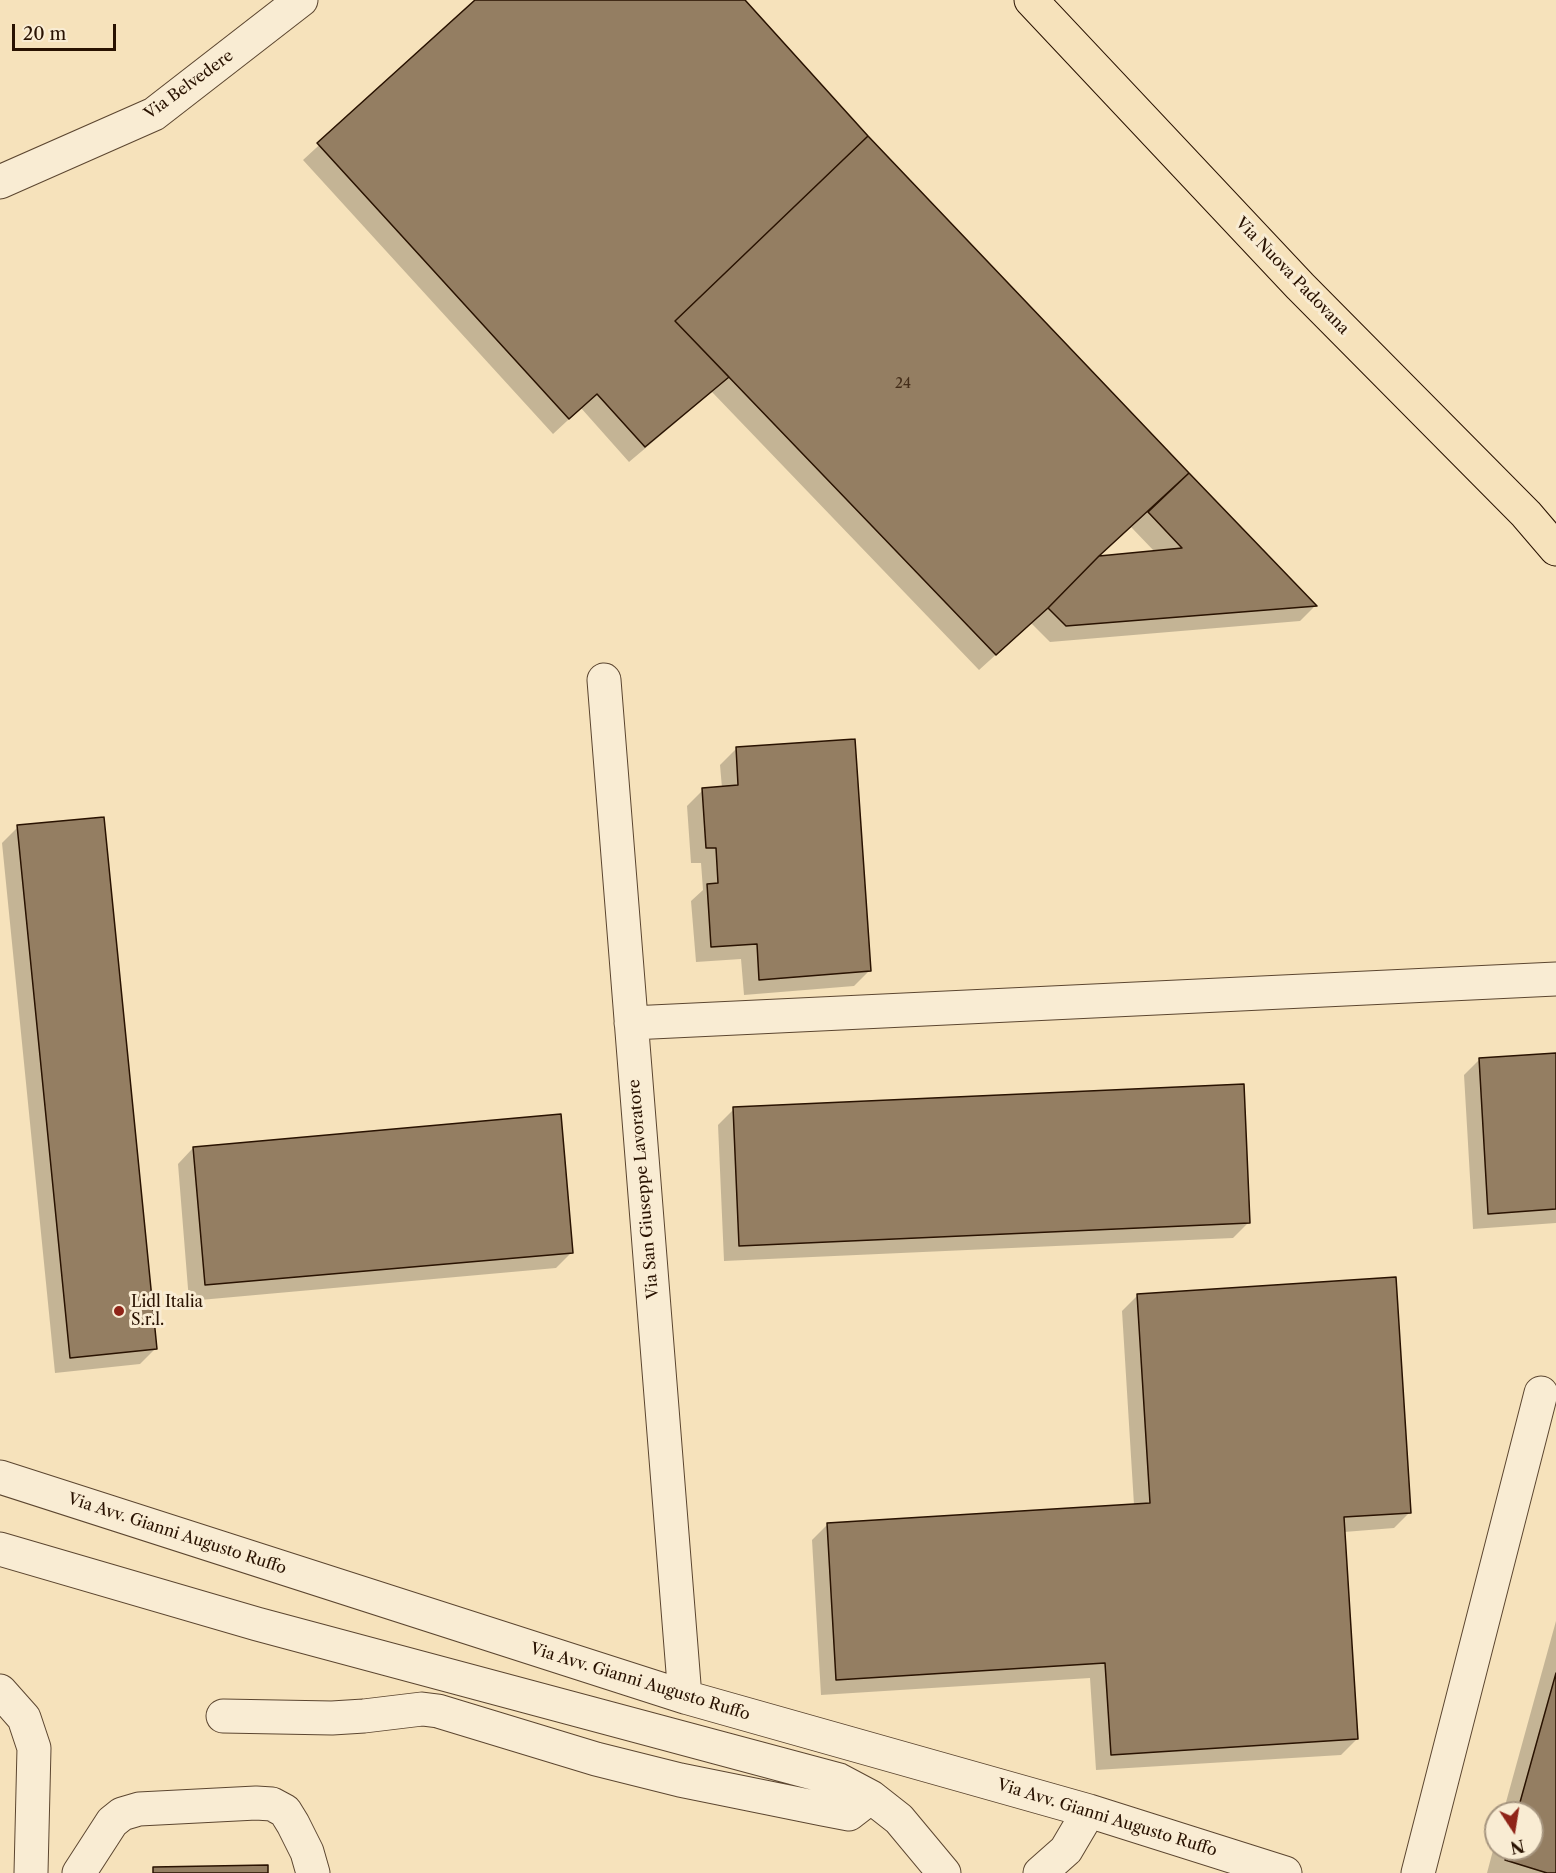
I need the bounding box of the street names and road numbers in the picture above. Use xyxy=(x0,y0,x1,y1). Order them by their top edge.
street label: Via Belvedere xyxy=(141,46,237,124)
street label: Via Nuova Padovana xyxy=(1231,214,1353,338)
street label: Via San Giuseppe Lavoratore xyxy=(625,1078,663,1300)
street label: Via Avv. Gianni Augusto Ruffo xyxy=(65,1490,289,1578)
street label: Via Avv. Gianni Augusto Ruffo xyxy=(528,1639,752,1725)
street label: Via Avv. Gianni Augusto Ruffo xyxy=(995,1775,1219,1861)

